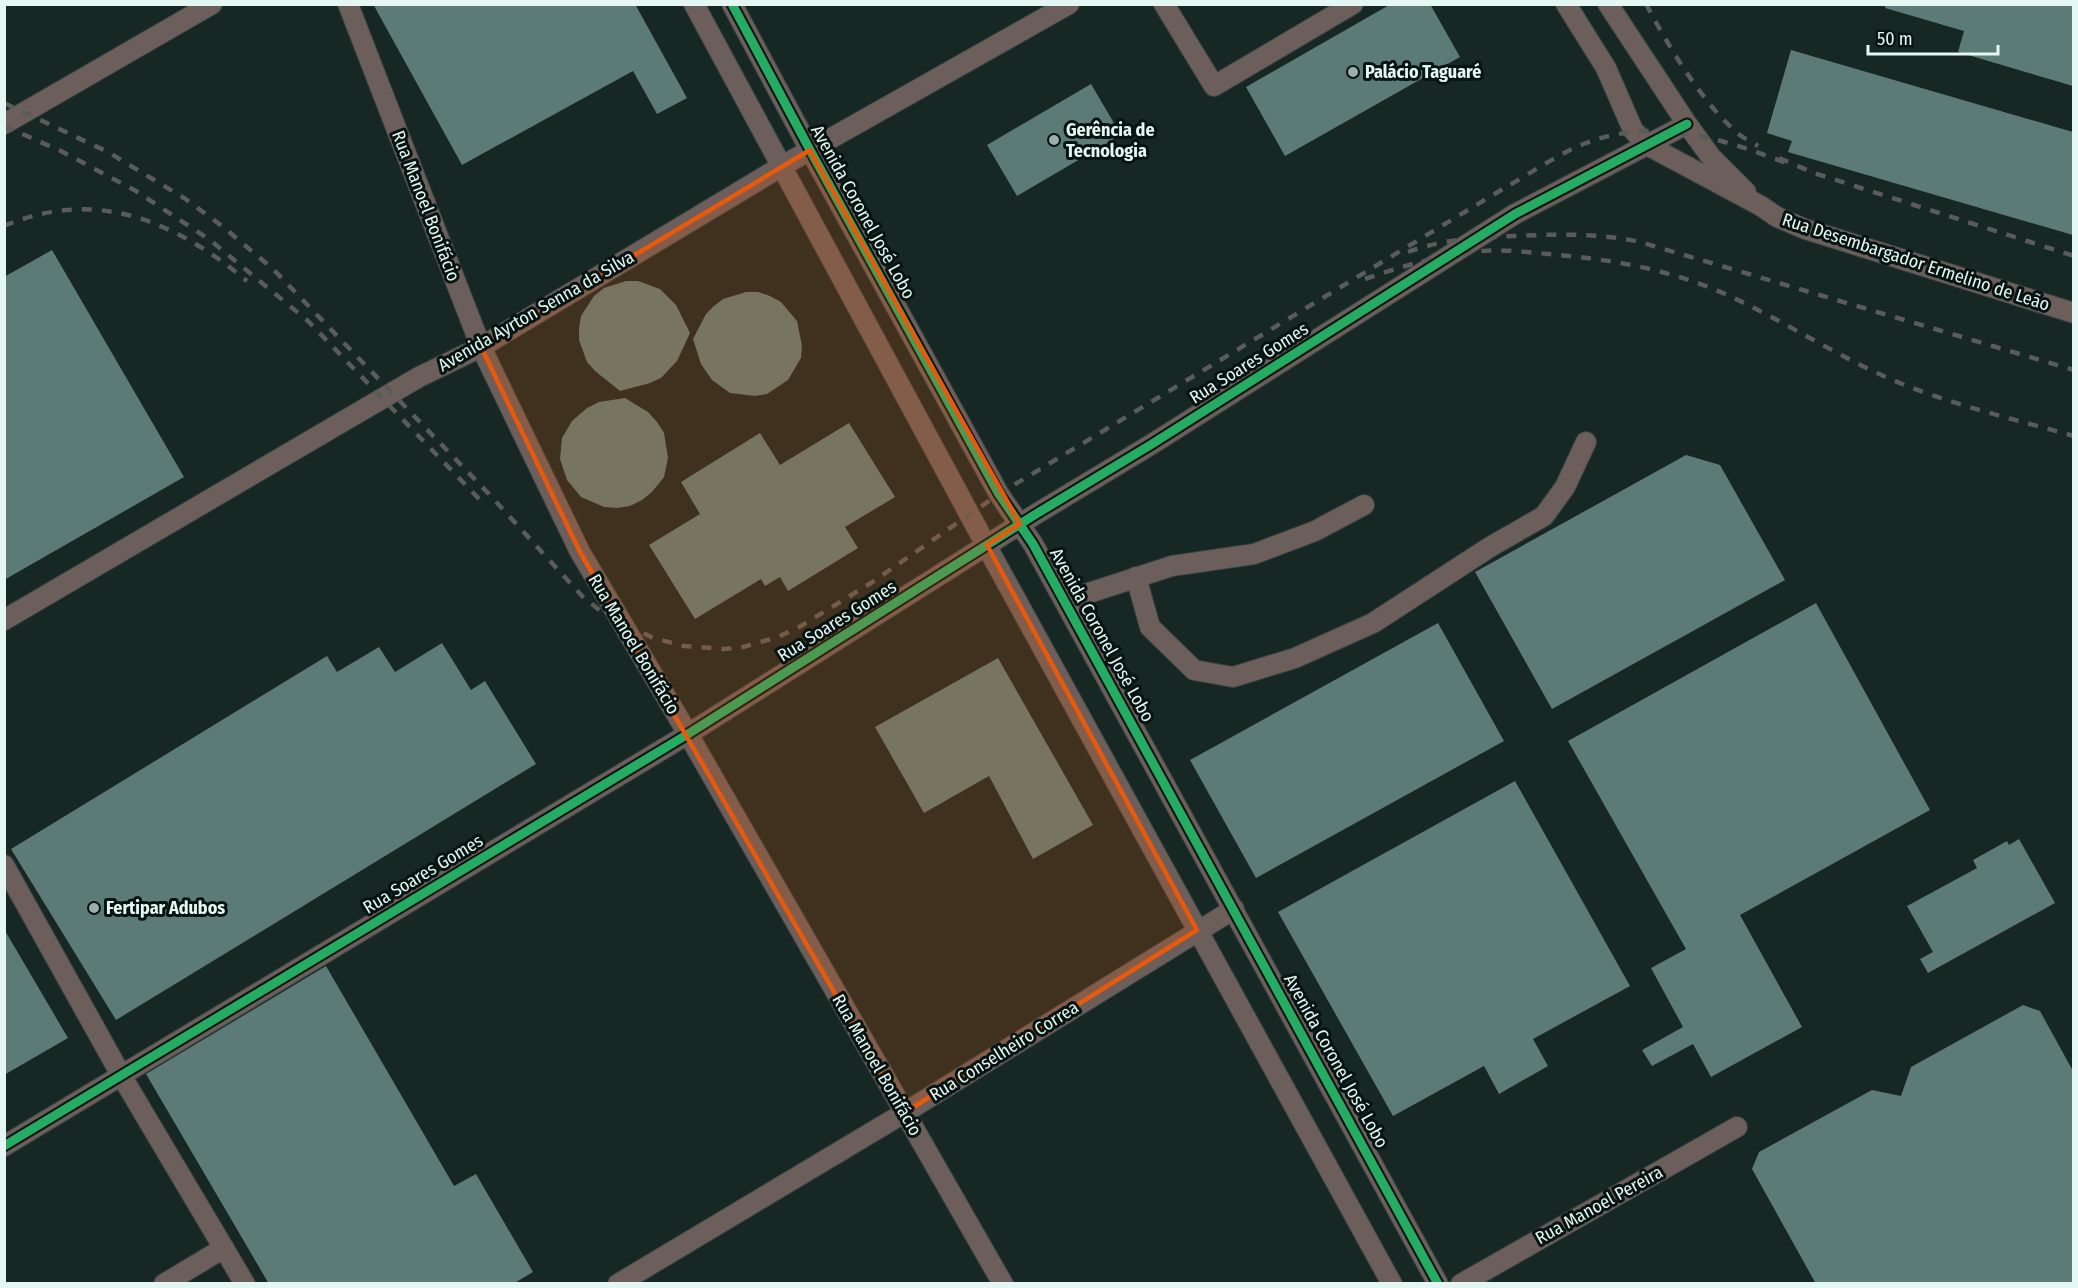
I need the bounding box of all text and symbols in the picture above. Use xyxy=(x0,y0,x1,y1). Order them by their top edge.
scale bar xyxy=(1868,18,1998,56)
text: 50 m xyxy=(1877,28,1913,50)
place label: Palácio Taguaré xyxy=(1365,61,1481,83)
marker: Palácio Taguaré xyxy=(1346,65,1360,79)
place label: Gerência de Tecnologia xyxy=(1066,119,1155,162)
street label: Avenida Coronel José Lobo xyxy=(806,121,920,303)
street label: Rua Manoel Bonifácio xyxy=(387,128,465,284)
marker: Gerência de Tecnologia xyxy=(1047,133,1061,147)
street label: Rua Desembargador Ermelino de Leão xyxy=(1779,208,2053,316)
street label: Avenida Ayrton Senna da Silva xyxy=(434,246,638,376)
street label: Rua Soares Gomes xyxy=(1185,317,1313,408)
street label: Avenida Coronel José Lobo xyxy=(1045,544,1159,726)
street label: Rua Manoel Bonifácio xyxy=(583,570,685,718)
street label: Rua Soares Gomes xyxy=(773,575,901,666)
street label: Rua Soares Gomes xyxy=(359,829,487,918)
place label: Fertipar Adubos xyxy=(106,897,225,919)
marker: Fertipar Adubos xyxy=(87,901,101,915)
street label: Avenida Coronel José Lobo xyxy=(1279,970,1393,1152)
street label: Rua Manoel Bonifácio xyxy=(828,990,926,1140)
street label: Rua Conselheiro Correa xyxy=(925,996,1083,1106)
street label: Rua Manoel Pereira xyxy=(1531,1161,1667,1249)

